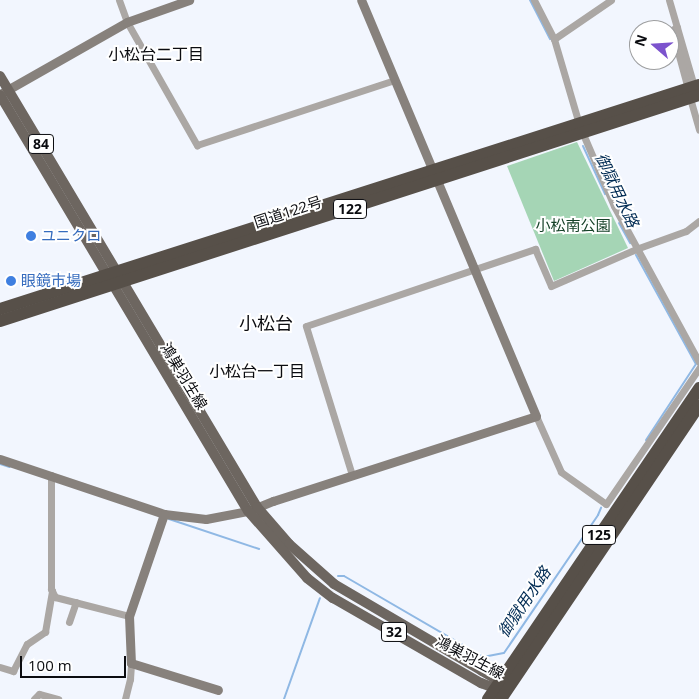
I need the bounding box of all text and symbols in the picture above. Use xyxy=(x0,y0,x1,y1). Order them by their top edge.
north arrow xyxy=(629,20,679,70)
text: N xyxy=(629,32,651,49)
district label: 小松台二丁目 xyxy=(108,44,204,64)
road number: 84 xyxy=(27,132,55,156)
water label: 御獄用水路 xyxy=(591,150,643,230)
street label: 国道122号 xyxy=(252,193,324,231)
road number: 122 xyxy=(332,198,368,220)
park label: 小松南公園 xyxy=(536,217,610,235)
place label: ユニクロ xyxy=(41,227,101,245)
marker: ユニクロ xyxy=(25,230,37,242)
place label: 眼鏡市場 xyxy=(21,272,81,290)
marker: 眼鏡市場 xyxy=(5,275,17,287)
district label: 小松台 xyxy=(239,312,293,334)
street label: 鴻巣羽生線 xyxy=(157,339,211,413)
district label: 小松台一丁目 xyxy=(209,361,305,381)
road number: 125 xyxy=(582,524,616,546)
water label: 御獄用水路 xyxy=(494,563,554,641)
road number: 32 xyxy=(380,620,408,644)
street label: 鴻巣羽生線 xyxy=(433,631,507,683)
scale bar xyxy=(22,646,129,678)
text: 100 m xyxy=(28,655,72,675)

